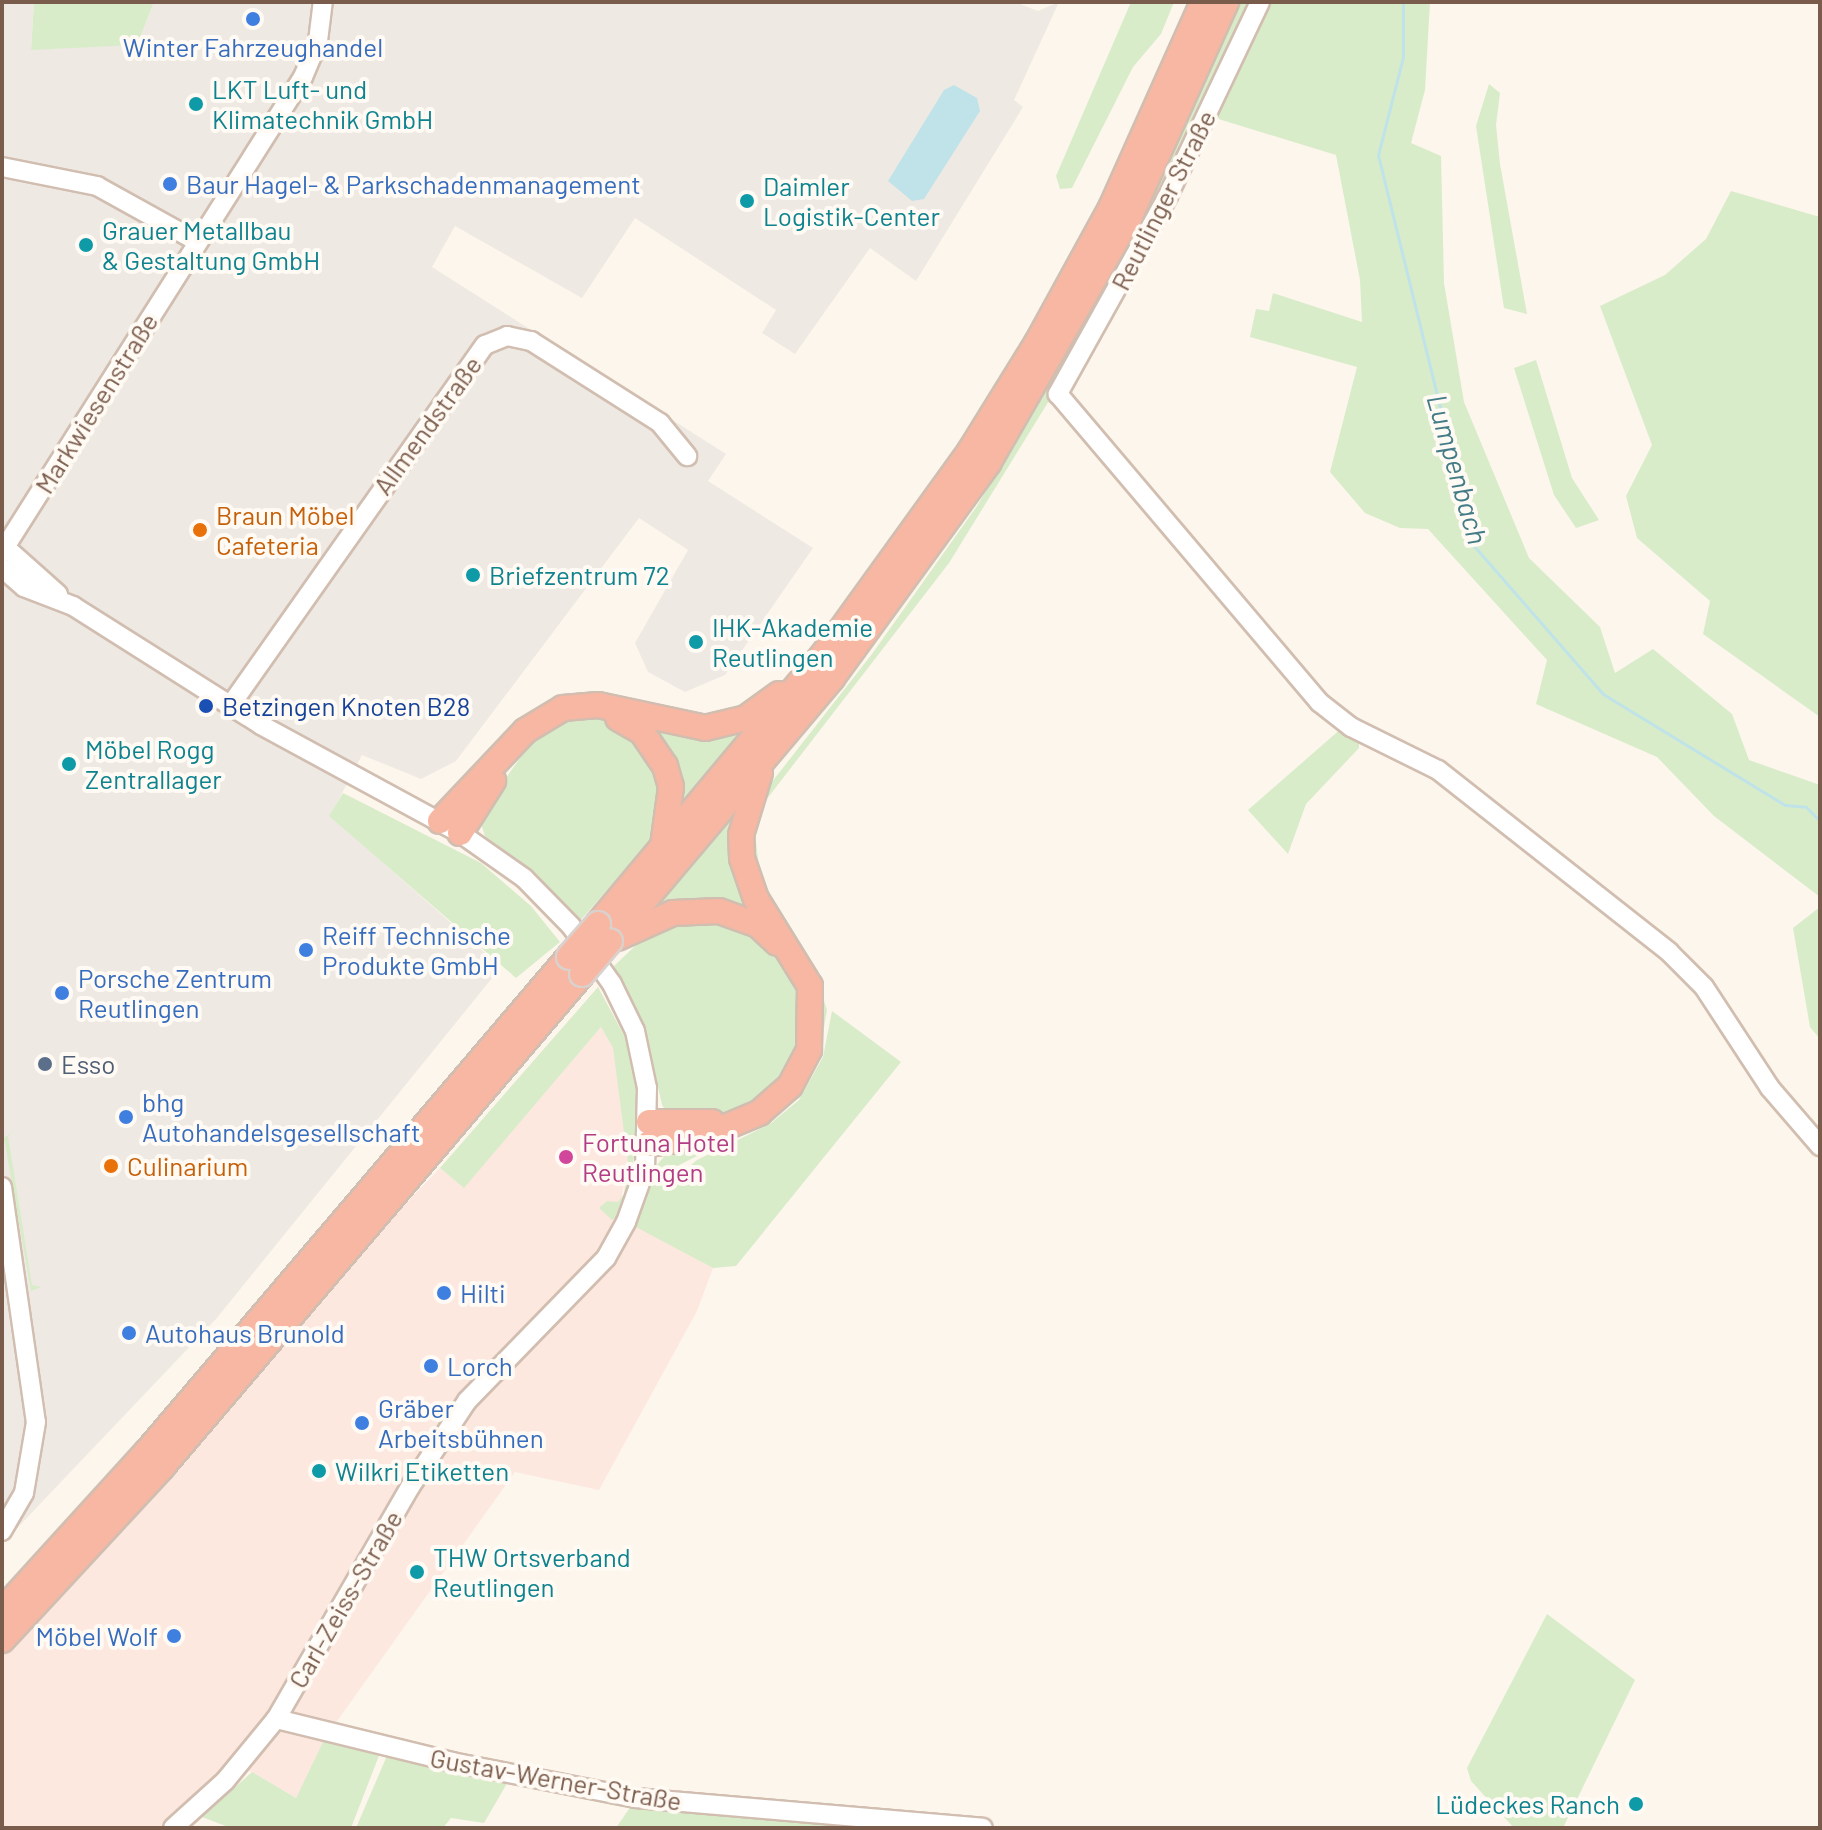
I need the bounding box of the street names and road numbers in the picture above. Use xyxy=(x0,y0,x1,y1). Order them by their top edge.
street label: Reutlinger Straße xyxy=(1104,105,1222,295)
street label: Markwiesenstraße xyxy=(28,307,164,499)
street label: Allmendstraße xyxy=(366,350,488,500)
street label: Carl-Zeiss-Straße xyxy=(282,1505,408,1693)
street label: Gustav-Werner-Straße xyxy=(428,1742,684,1816)

